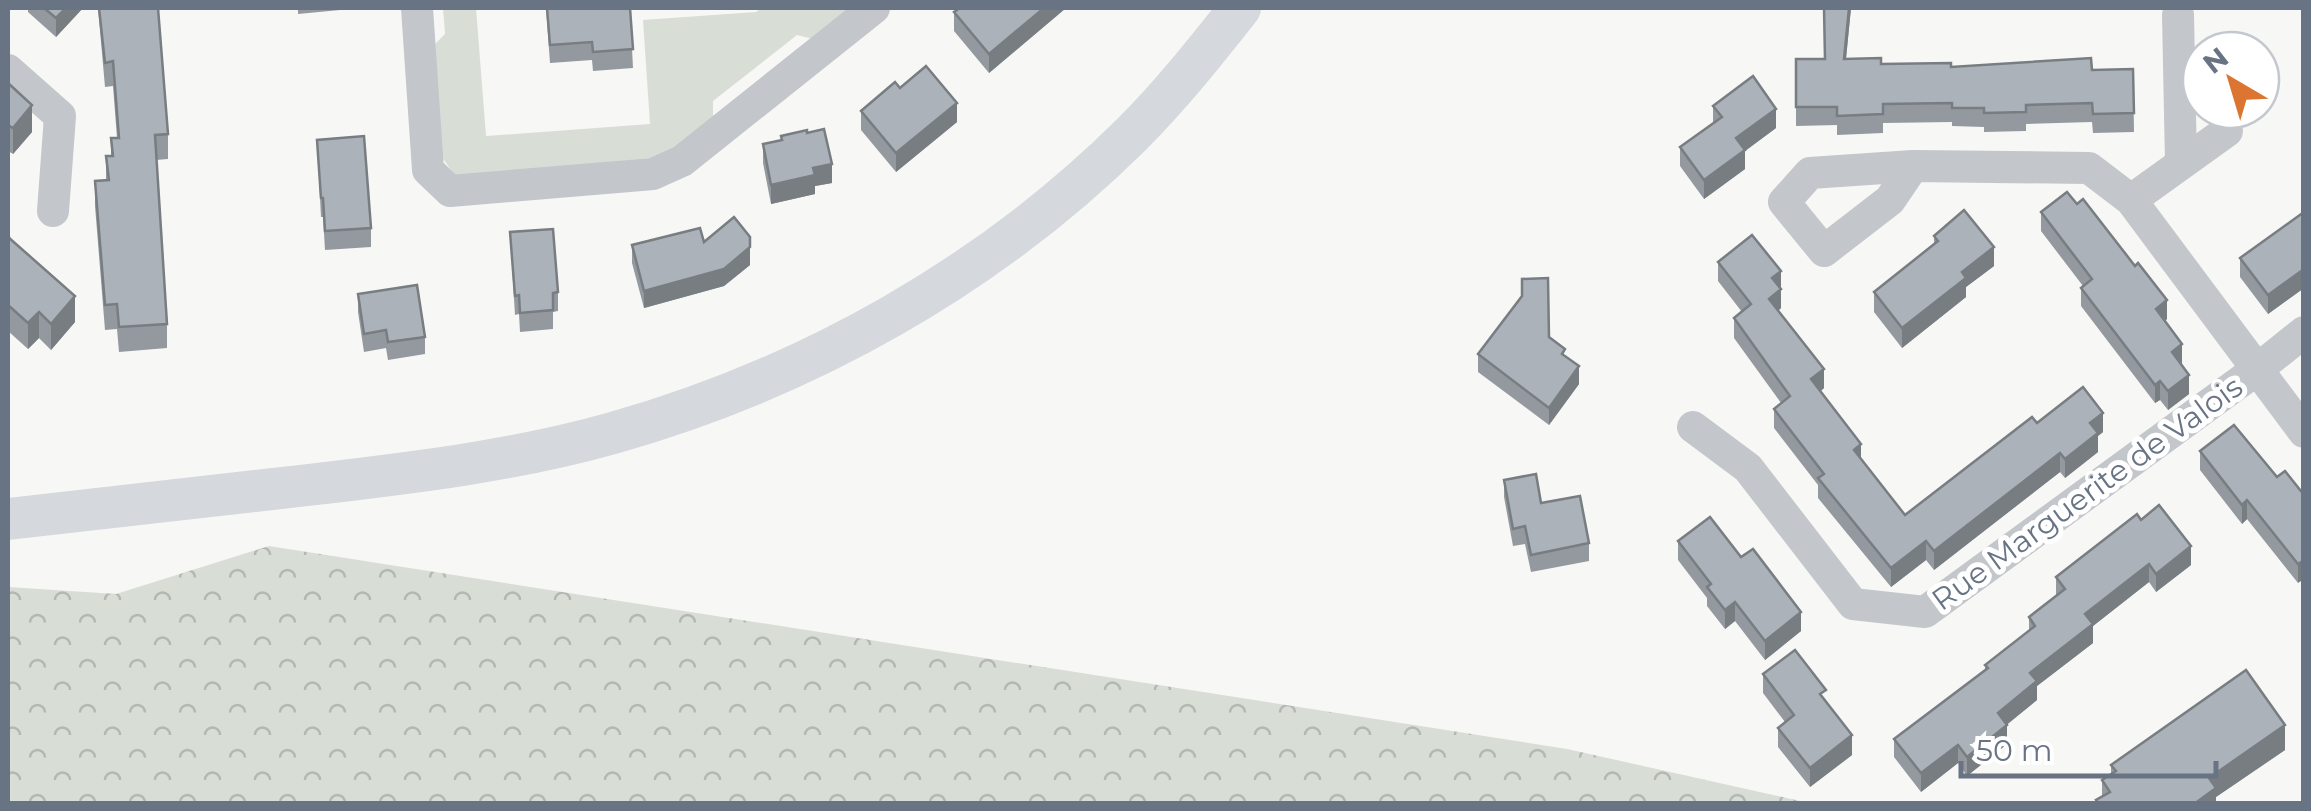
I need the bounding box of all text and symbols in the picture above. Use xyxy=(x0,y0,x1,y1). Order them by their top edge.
north arrow xyxy=(2181,30,2281,130)
text: N xyxy=(2196,40,2235,81)
street label: Rue Marguerite de Valois xyxy=(1925,368,2249,618)
scale bar xyxy=(1961,716,2216,778)
text: 50 m xyxy=(1976,732,2053,769)

